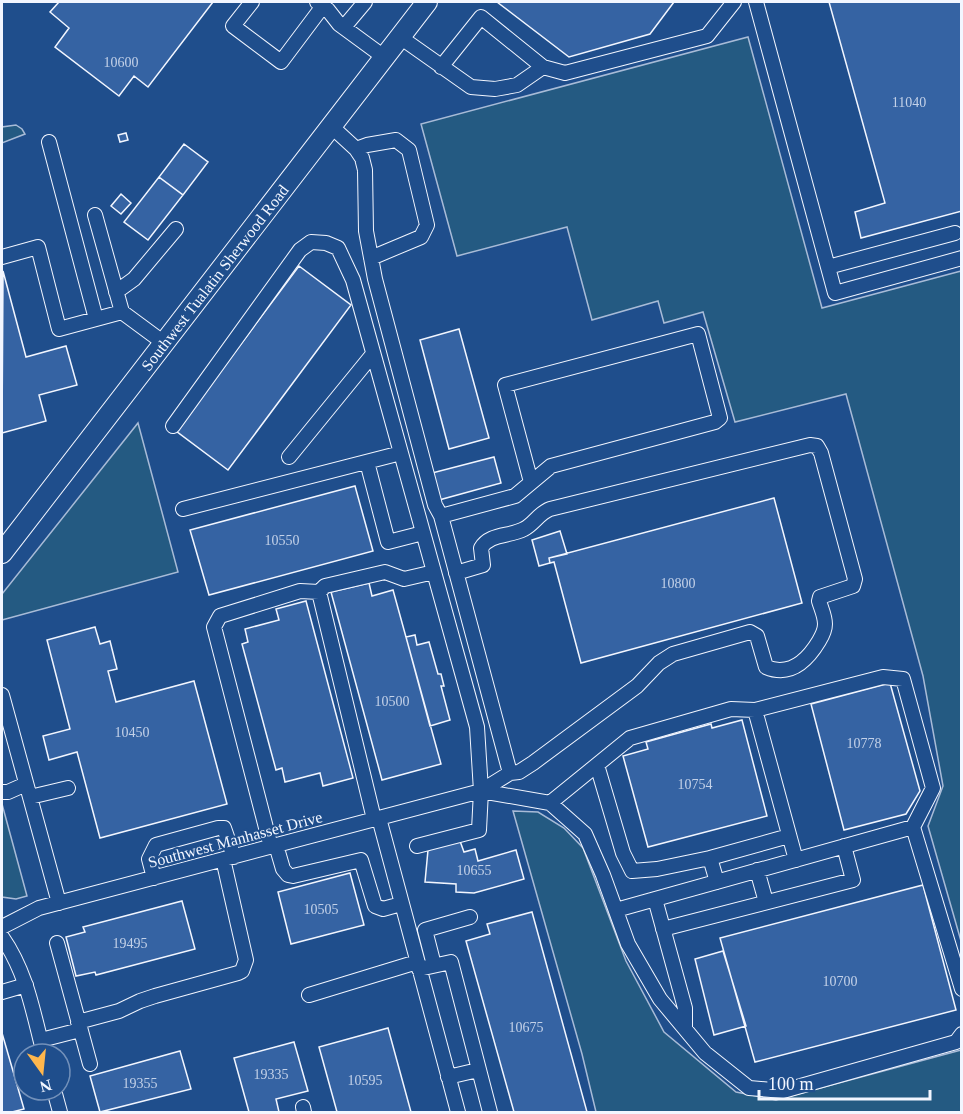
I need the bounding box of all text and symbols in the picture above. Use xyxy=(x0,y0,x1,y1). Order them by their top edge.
house number: 10600 xyxy=(104,55,139,70)
house number: 11040 xyxy=(892,95,926,110)
street label: Southwest Tualatin Sherwood Road xyxy=(138,182,292,374)
house number: 10550 xyxy=(265,533,300,548)
house number: 10800 xyxy=(661,576,696,591)
house number: 10500 xyxy=(375,694,410,709)
house number: 10450 xyxy=(115,725,150,740)
house number: 10778 xyxy=(847,736,882,751)
house number: 10754 xyxy=(678,777,713,792)
street label: Southwest Manhasset Drive xyxy=(146,808,324,871)
house number: 10655 xyxy=(457,863,492,878)
house number: 10505 xyxy=(304,902,339,917)
house number: 19495 xyxy=(113,936,148,951)
house number: 10700 xyxy=(823,974,858,989)
house number: 10675 xyxy=(509,1020,544,1035)
north arrow xyxy=(12,1042,72,1102)
scale bar xyxy=(759,1063,930,1101)
house number: 19335 xyxy=(254,1067,289,1082)
house number: 10595 xyxy=(348,1073,383,1088)
text: 100 m xyxy=(768,1074,814,1094)
text: N xyxy=(38,1076,54,1096)
house number: 19355 xyxy=(123,1076,158,1091)

